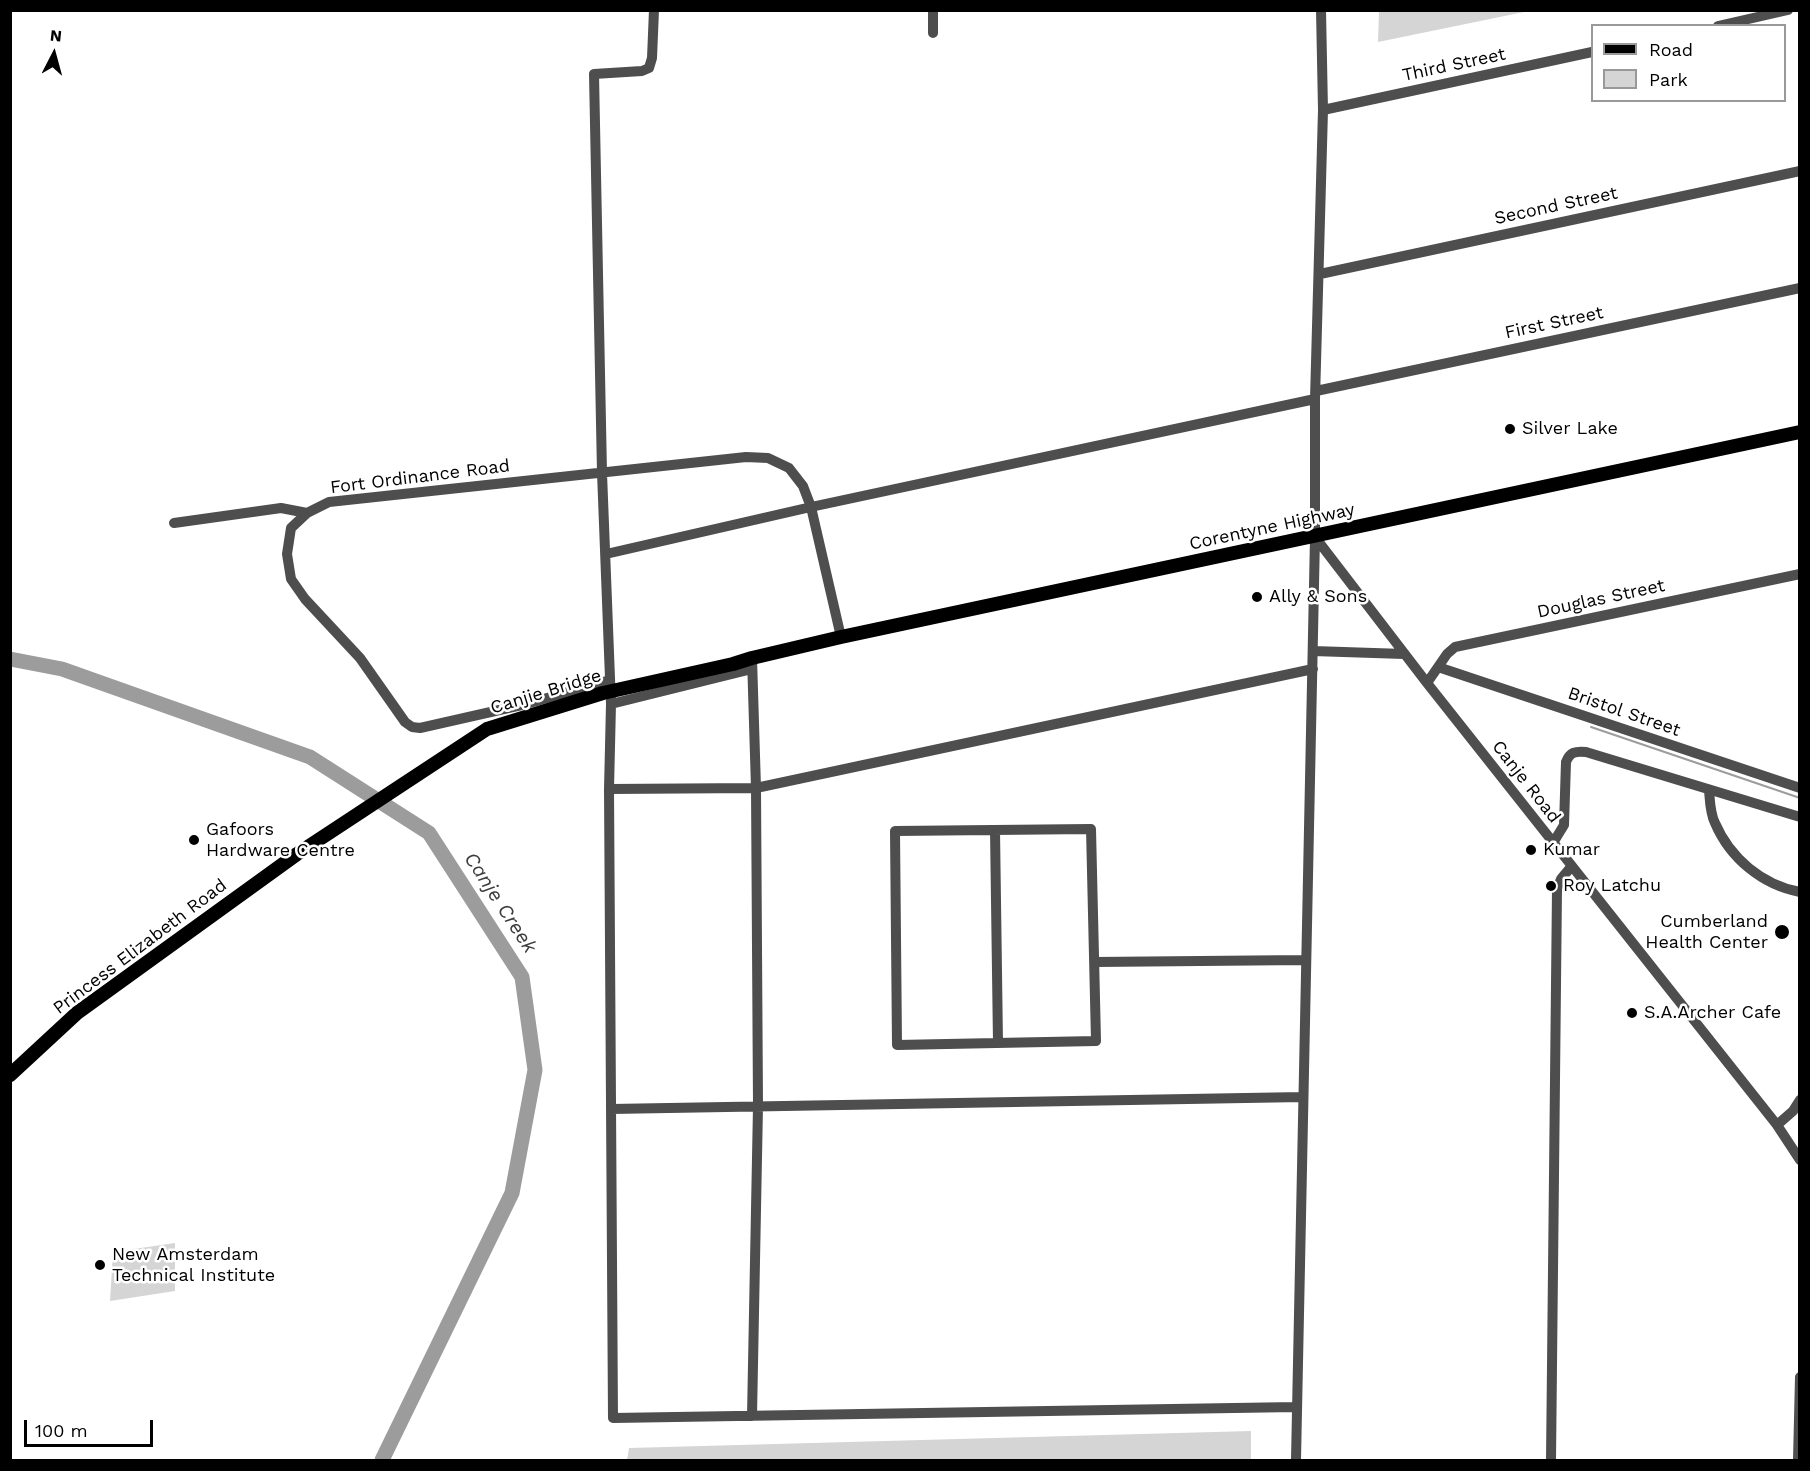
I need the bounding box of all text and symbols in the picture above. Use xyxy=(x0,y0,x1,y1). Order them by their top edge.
north arrow xyxy=(24,24,84,84)
legend xyxy=(1591,24,1786,102)
text: N xyxy=(49,26,63,46)
text: Road xyxy=(1649,39,1693,60)
street label: Third Street xyxy=(1400,44,1508,86)
text: Park xyxy=(1649,69,1688,90)
street label: Second Street xyxy=(1492,182,1620,230)
street label: First Street xyxy=(1503,302,1605,344)
place label: Silver Lake xyxy=(1522,418,1618,440)
marker: Silver Lake xyxy=(1503,422,1517,436)
street label: Fort Ordinance Road xyxy=(329,455,511,499)
street label: Corentyne Highway xyxy=(1187,499,1357,555)
street label: Douglas Street xyxy=(1535,575,1667,623)
place label: Ally & Sons xyxy=(1269,586,1367,608)
marker: Ally & Sons xyxy=(1250,590,1264,604)
street label: Canjie Bridge xyxy=(488,665,604,719)
street label: Bristol Street xyxy=(1565,683,1683,741)
street label: Canje Road xyxy=(1487,736,1565,828)
place label: Gafoors Hardware Centre xyxy=(206,819,355,862)
marker: Gafoors Hardware Centre xyxy=(187,833,201,847)
place label: Kumar xyxy=(1543,839,1600,861)
marker: Kumar xyxy=(1524,843,1538,857)
water label: Canje Creek xyxy=(458,848,542,958)
street label: Princess Elizabeth Road xyxy=(49,875,231,1019)
place label: Roy Latchu xyxy=(1563,875,1661,897)
marker: Roy Latchu xyxy=(1544,879,1558,893)
place label: Cumberland Health Center xyxy=(1645,911,1768,954)
marker: Cumberland Health Center xyxy=(1773,923,1791,941)
place label: S.A.Archer Cafe xyxy=(1644,1002,1781,1024)
marker: S.A.Archer Cafe xyxy=(1625,1006,1639,1020)
place label: New Amsterdam Technical Institute xyxy=(112,1244,275,1286)
marker: New Amsterdam Technical Institute xyxy=(93,1258,107,1272)
scale bar xyxy=(27,1408,156,1446)
text: 100 m xyxy=(35,1420,88,1441)

